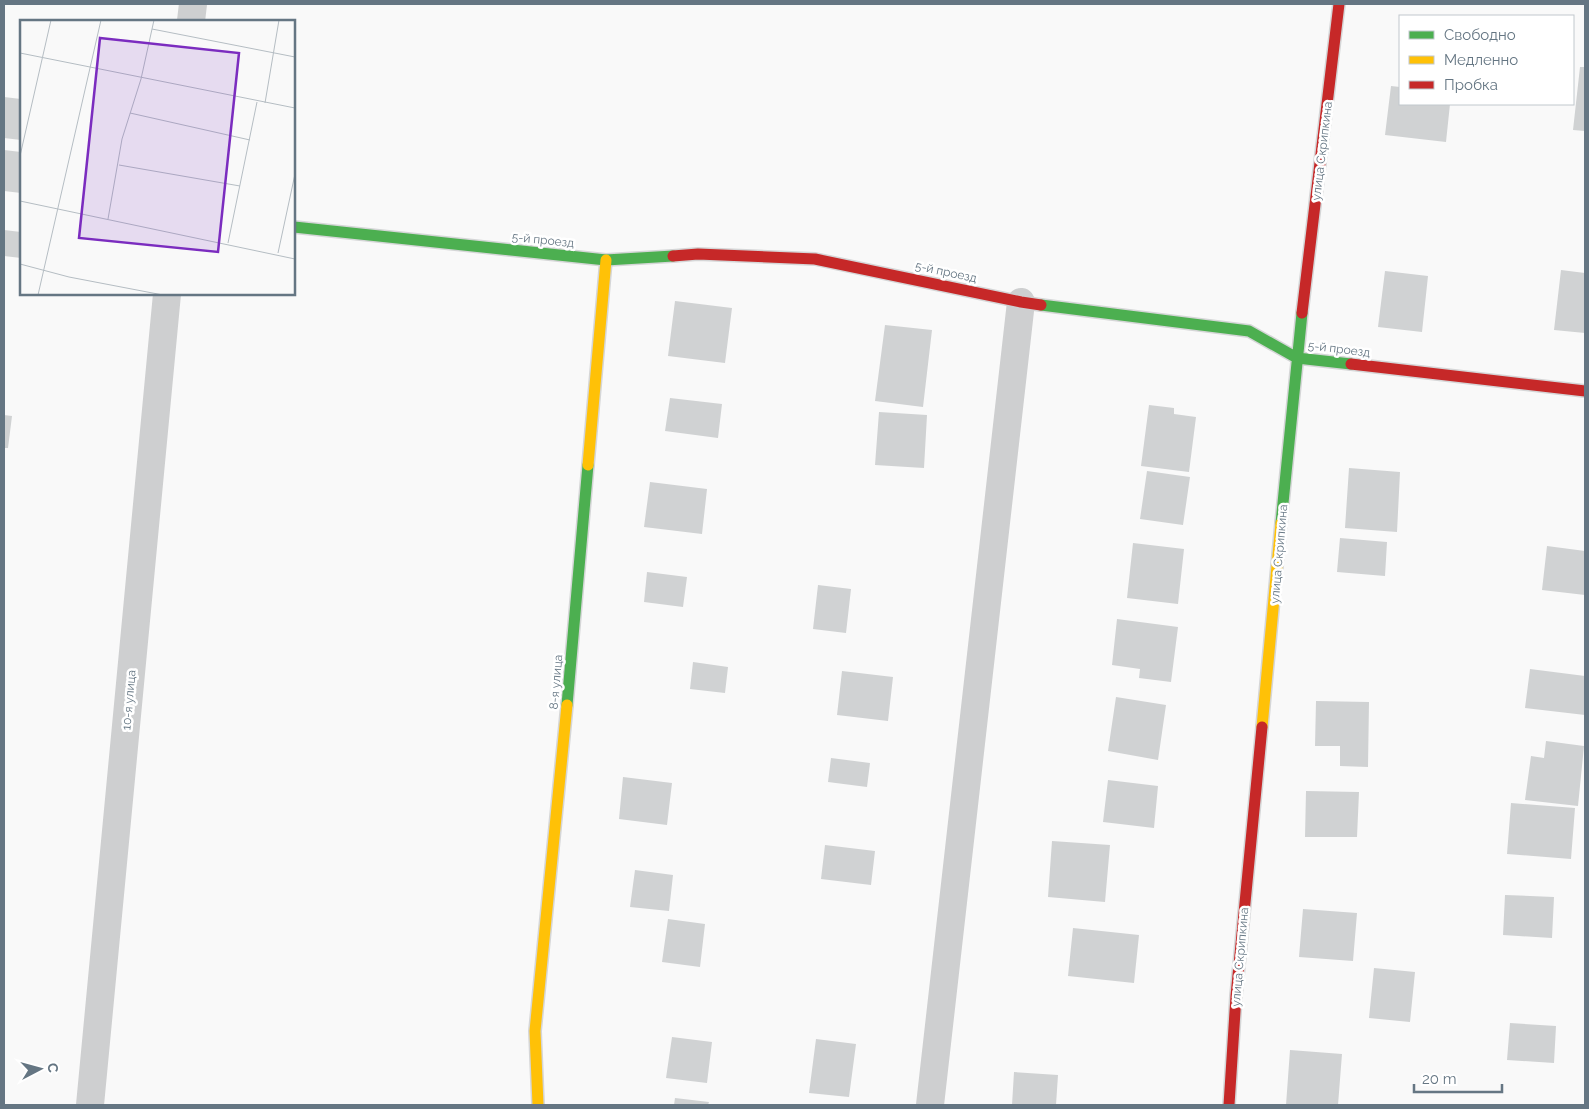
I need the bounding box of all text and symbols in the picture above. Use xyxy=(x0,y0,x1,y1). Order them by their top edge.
legend xyxy=(1399,15,1574,105)
inset map xyxy=(20,20,295,295)
text: Свободно xyxy=(1444,26,1516,44)
text: Медленно xyxy=(1444,51,1518,69)
text: Пробка xyxy=(1444,76,1498,94)
street label: улица Скрипкина xyxy=(1309,101,1335,201)
street label: 5-й проезд xyxy=(511,230,575,250)
street label: 5-й проезд xyxy=(914,259,978,285)
street label: 5-й проезд xyxy=(1307,338,1371,360)
street label: улица Скрипкина xyxy=(1268,504,1290,604)
street label: 8-я улица xyxy=(547,654,565,710)
street label: 10-я улица xyxy=(119,669,139,731)
street label: улица Скрипкина xyxy=(1229,907,1251,1007)
north arrow xyxy=(15,1044,65,1094)
text: С xyxy=(44,1062,61,1074)
scale bar xyxy=(1414,1062,1502,1094)
text: 20 m xyxy=(1422,1070,1457,1088)

